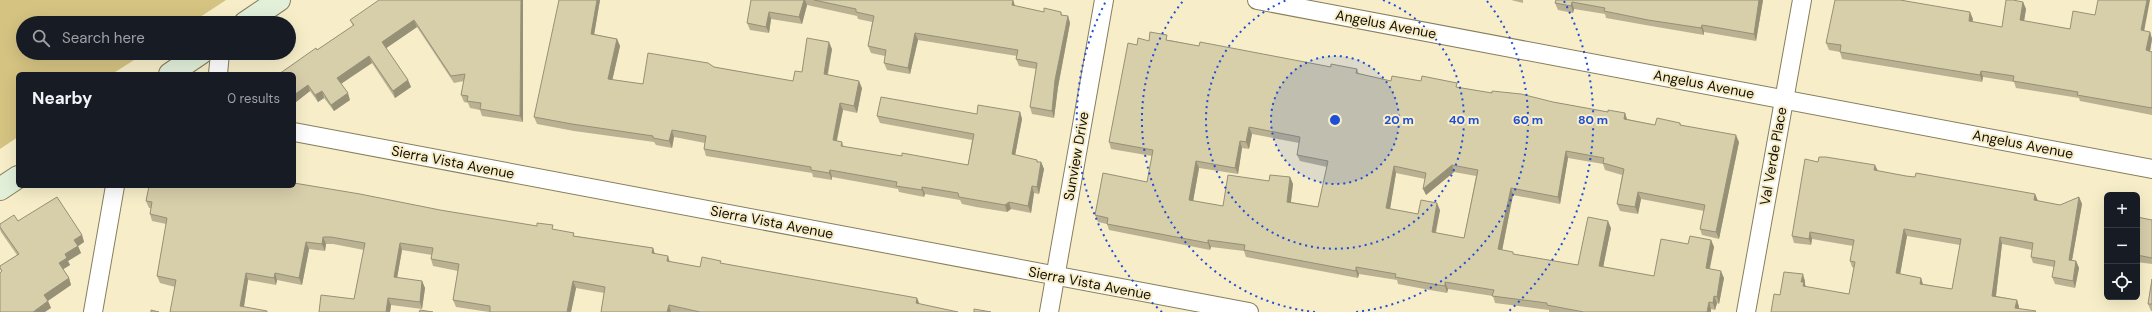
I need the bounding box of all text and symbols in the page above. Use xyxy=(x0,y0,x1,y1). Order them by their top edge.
street label: Angelus Avenue xyxy=(1334,5,1438,43)
search box xyxy=(16,16,296,60)
icon: search xyxy=(30,27,52,49)
text: Search here xyxy=(62,28,145,48)
street label: Angelus Avenue xyxy=(1652,65,1756,103)
text: Nearby xyxy=(32,87,92,109)
text: 0 results xyxy=(227,90,280,107)
street label: Val Verde Place xyxy=(1755,105,1791,207)
street label: Sunview Drive xyxy=(1059,110,1093,202)
text: 20 m xyxy=(1384,112,1414,128)
text: 40 m xyxy=(1449,112,1479,128)
text: 60 m xyxy=(1513,112,1543,128)
text: 80 m xyxy=(1578,112,1608,128)
centre of rings xyxy=(1328,113,1342,127)
street label: Angelus Avenue xyxy=(1971,125,2075,163)
street label: Sierra Vista Avenue xyxy=(390,141,516,183)
map controls xyxy=(2104,192,2140,300)
button: + xyxy=(2104,192,2140,228)
street label: Sierra Vista Avenue xyxy=(709,201,835,243)
button: − xyxy=(2104,228,2140,264)
street label: Sierra Vista Avenue xyxy=(1027,262,1153,304)
button: locate xyxy=(2104,264,2140,300)

